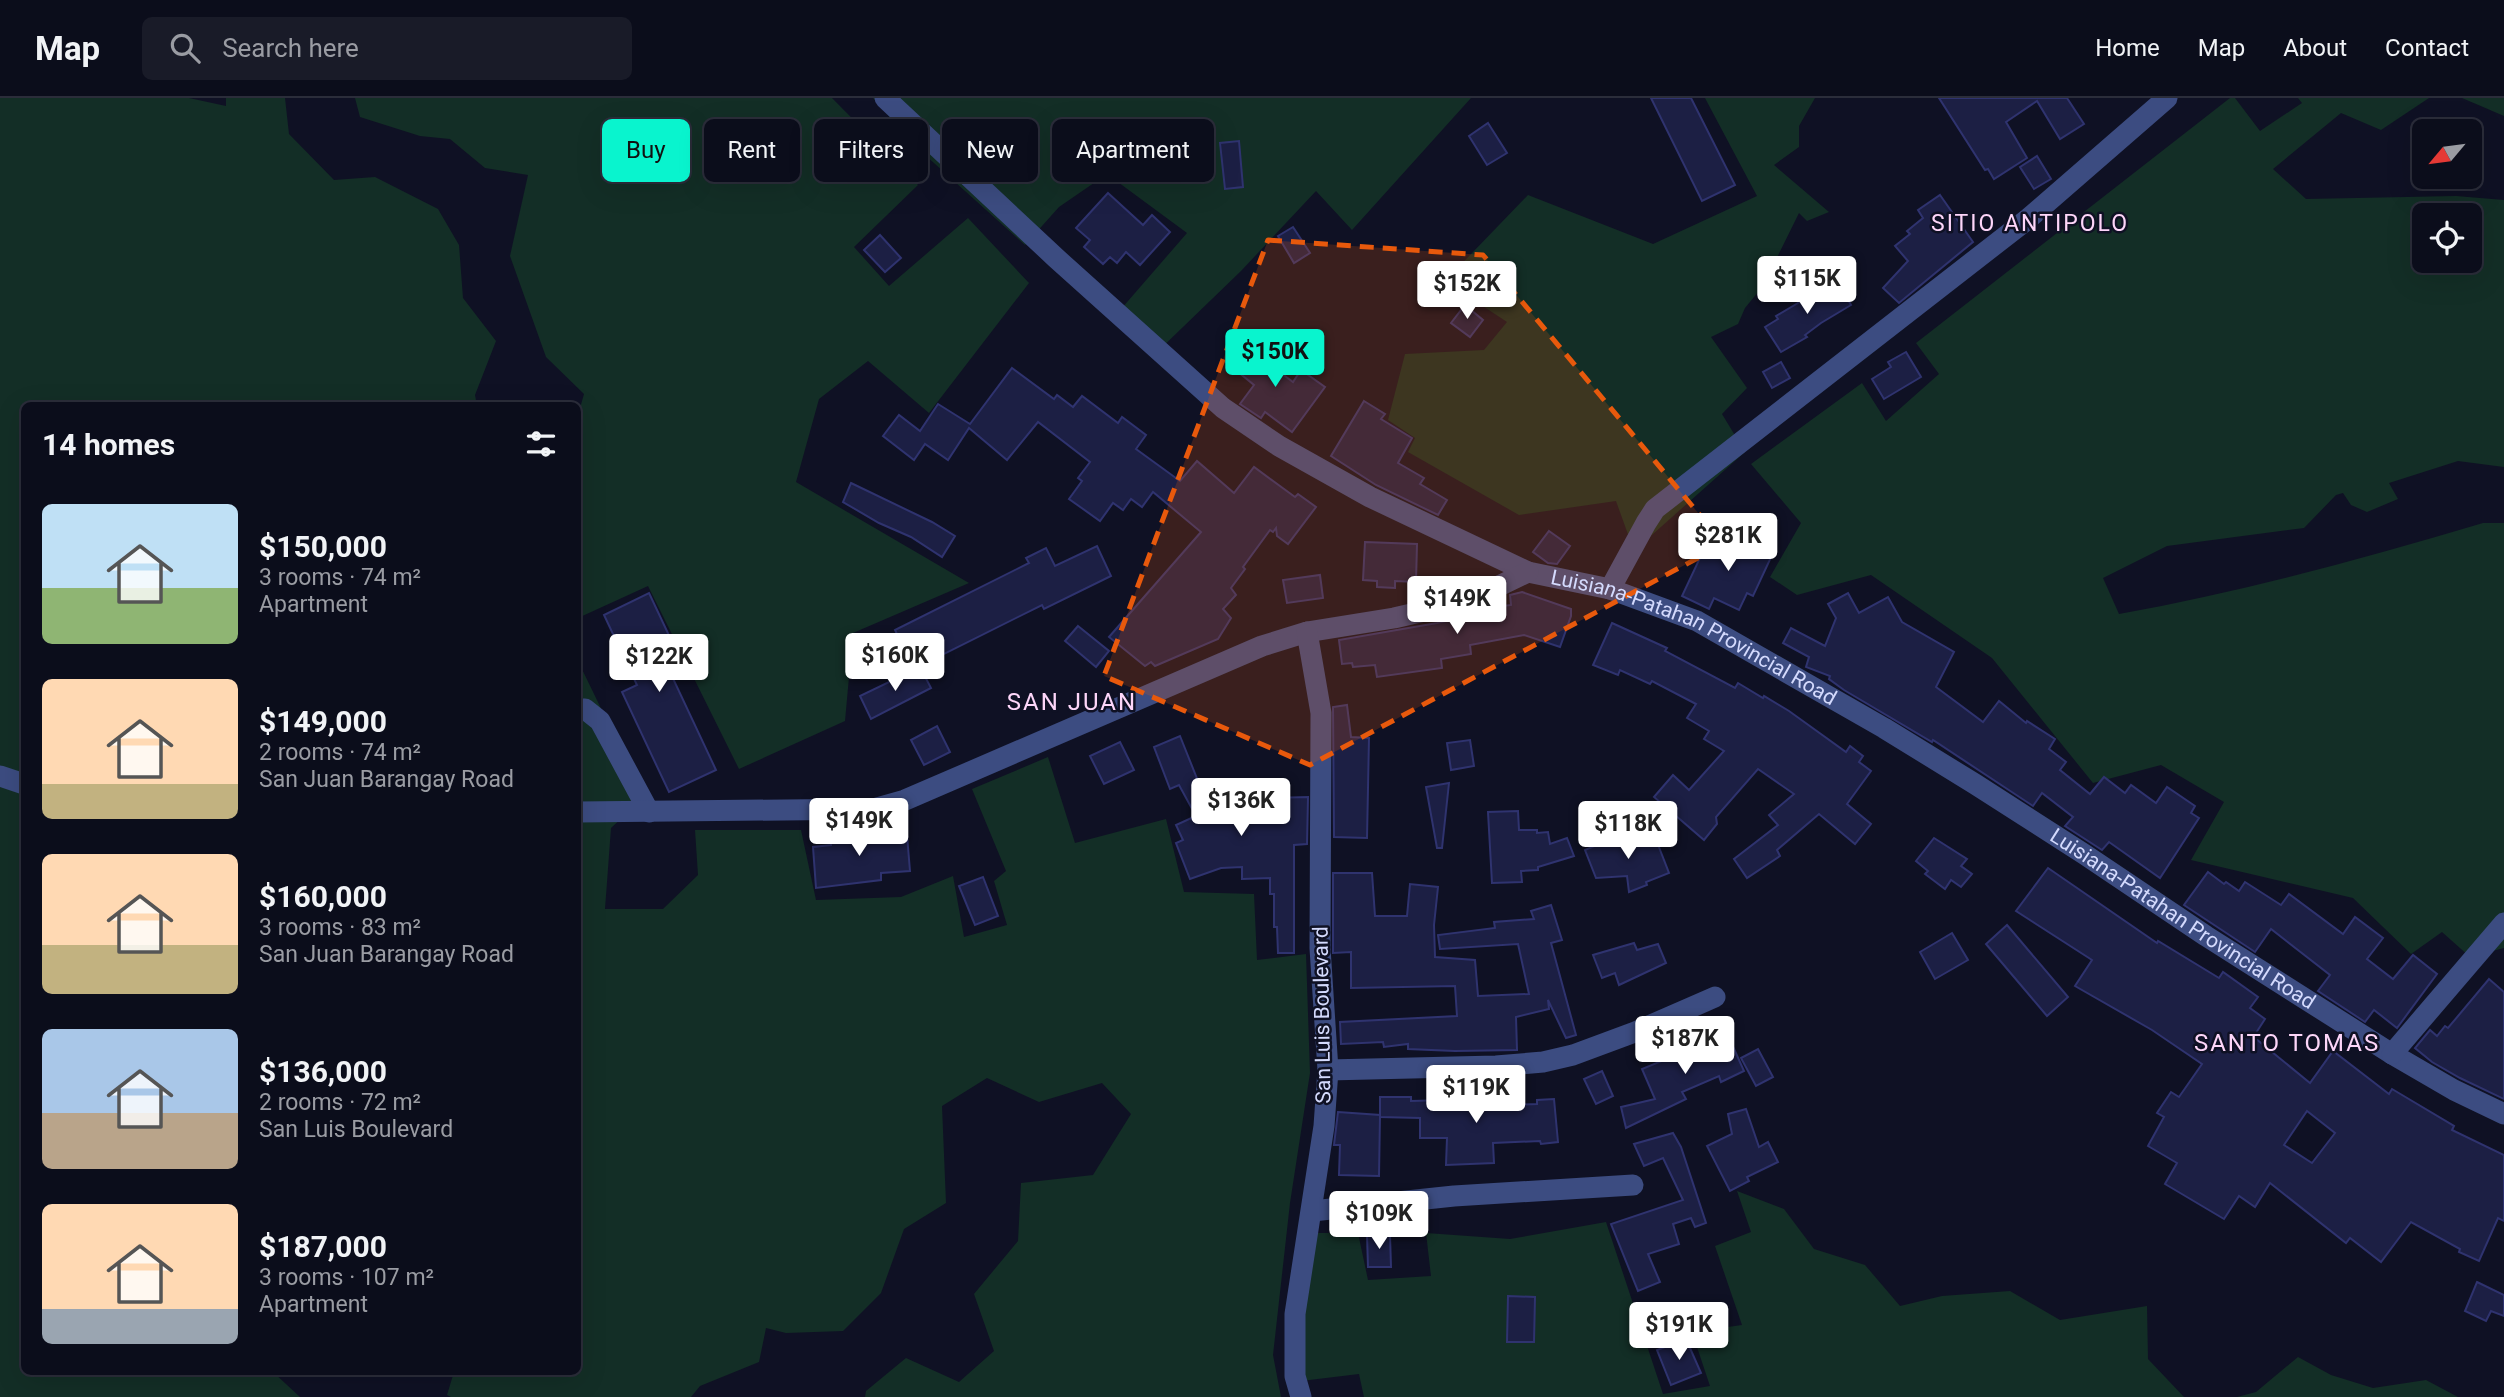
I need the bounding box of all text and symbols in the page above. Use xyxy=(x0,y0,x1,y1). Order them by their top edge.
search box xyxy=(142,17,632,80)
text: Map xyxy=(35,29,100,68)
icon: search xyxy=(166,29,204,67)
text: Search here xyxy=(222,33,359,63)
text: Home xyxy=(2095,34,2160,62)
text: Map xyxy=(2198,34,2245,62)
text: About xyxy=(2283,34,2347,62)
text: Contact xyxy=(2385,34,2469,62)
chip: Buy xyxy=(602,119,690,182)
chip: Rent xyxy=(704,119,800,182)
chip: Filters xyxy=(814,119,928,182)
chip: New xyxy=(942,119,1038,182)
chip: Apartment xyxy=(1052,119,1214,182)
north arrow xyxy=(2412,119,2482,189)
map controls xyxy=(2412,119,2482,273)
button: locate xyxy=(2412,203,2482,273)
district label: SITIO ANTIPOLO xyxy=(1931,210,2129,237)
pin: $115K xyxy=(1758,256,1856,316)
pin: $152K xyxy=(1418,262,1516,321)
text: $115K xyxy=(1773,265,1841,292)
text: $152K xyxy=(1433,270,1501,297)
pin: $150K xyxy=(1226,330,1324,389)
text: $150K xyxy=(1241,338,1309,365)
icon: filters xyxy=(522,425,560,463)
text: 14 homes xyxy=(42,427,175,462)
pin: $281K xyxy=(1679,514,1777,573)
text: $281K xyxy=(1694,522,1762,549)
text: $150,000 xyxy=(259,529,387,564)
icon: home xyxy=(98,532,182,616)
text: 3 rooms · 74 m² xyxy=(259,564,421,591)
street label: Luisiana-Patahan Provincial Road xyxy=(1549,565,1841,710)
pin: $149K xyxy=(1408,576,1506,636)
text: $149K xyxy=(1423,585,1491,612)
text: Apartment xyxy=(259,591,368,618)
pin: $122K xyxy=(610,634,708,694)
pin: $160K xyxy=(846,634,944,693)
text: $160K xyxy=(861,642,929,669)
text: $122K xyxy=(625,643,693,670)
district label: SAN JUAN xyxy=(1007,688,1137,716)
text: $149,000 xyxy=(259,704,387,739)
icon: home xyxy=(98,707,182,791)
text: 2 rooms · 74 m² xyxy=(259,739,421,766)
text: San Juan Barangay Road xyxy=(259,766,514,793)
pin: $136K xyxy=(1192,778,1290,838)
text: $136K xyxy=(1207,787,1275,814)
pin: $149K xyxy=(810,798,908,858)
pin: $118K xyxy=(1579,802,1677,861)
text: $149K xyxy=(825,807,893,834)
text: $118K xyxy=(1594,810,1662,837)
street label: Luisiana-Patahan Provincial Road xyxy=(2046,824,2320,1014)
text: $160,000 xyxy=(259,879,387,914)
icon: home xyxy=(98,882,182,966)
text: 3 rooms · 83 m² xyxy=(259,914,421,941)
street label: San Luis Boulevard xyxy=(1308,926,1336,1104)
text: San Juan Barangay Road xyxy=(259,941,514,968)
pin: $187K xyxy=(1636,1016,1734,1076)
text: $187K xyxy=(1651,1025,1719,1052)
district label: SANTO TOMAS xyxy=(2194,1029,2380,1057)
text: $136,000 xyxy=(259,1054,387,1089)
icon: home xyxy=(98,1057,182,1141)
pin: $119K xyxy=(1427,1066,1525,1125)
text: $119K xyxy=(1442,1074,1510,1101)
text: 2 rooms · 72 m² xyxy=(259,1089,421,1116)
text: San Luis Boulevard xyxy=(259,1116,453,1143)
pin: $109K xyxy=(1330,1192,1428,1251)
text: $109K xyxy=(1345,1200,1413,1227)
text: $187,000 xyxy=(259,1229,387,1264)
icon: home xyxy=(98,1232,182,1316)
text: 3 rooms · 107 m² xyxy=(259,1264,434,1291)
text: Apartment xyxy=(259,1291,368,1318)
pin: $191K xyxy=(1630,1302,1728,1362)
text: $191K xyxy=(1645,1311,1713,1338)

